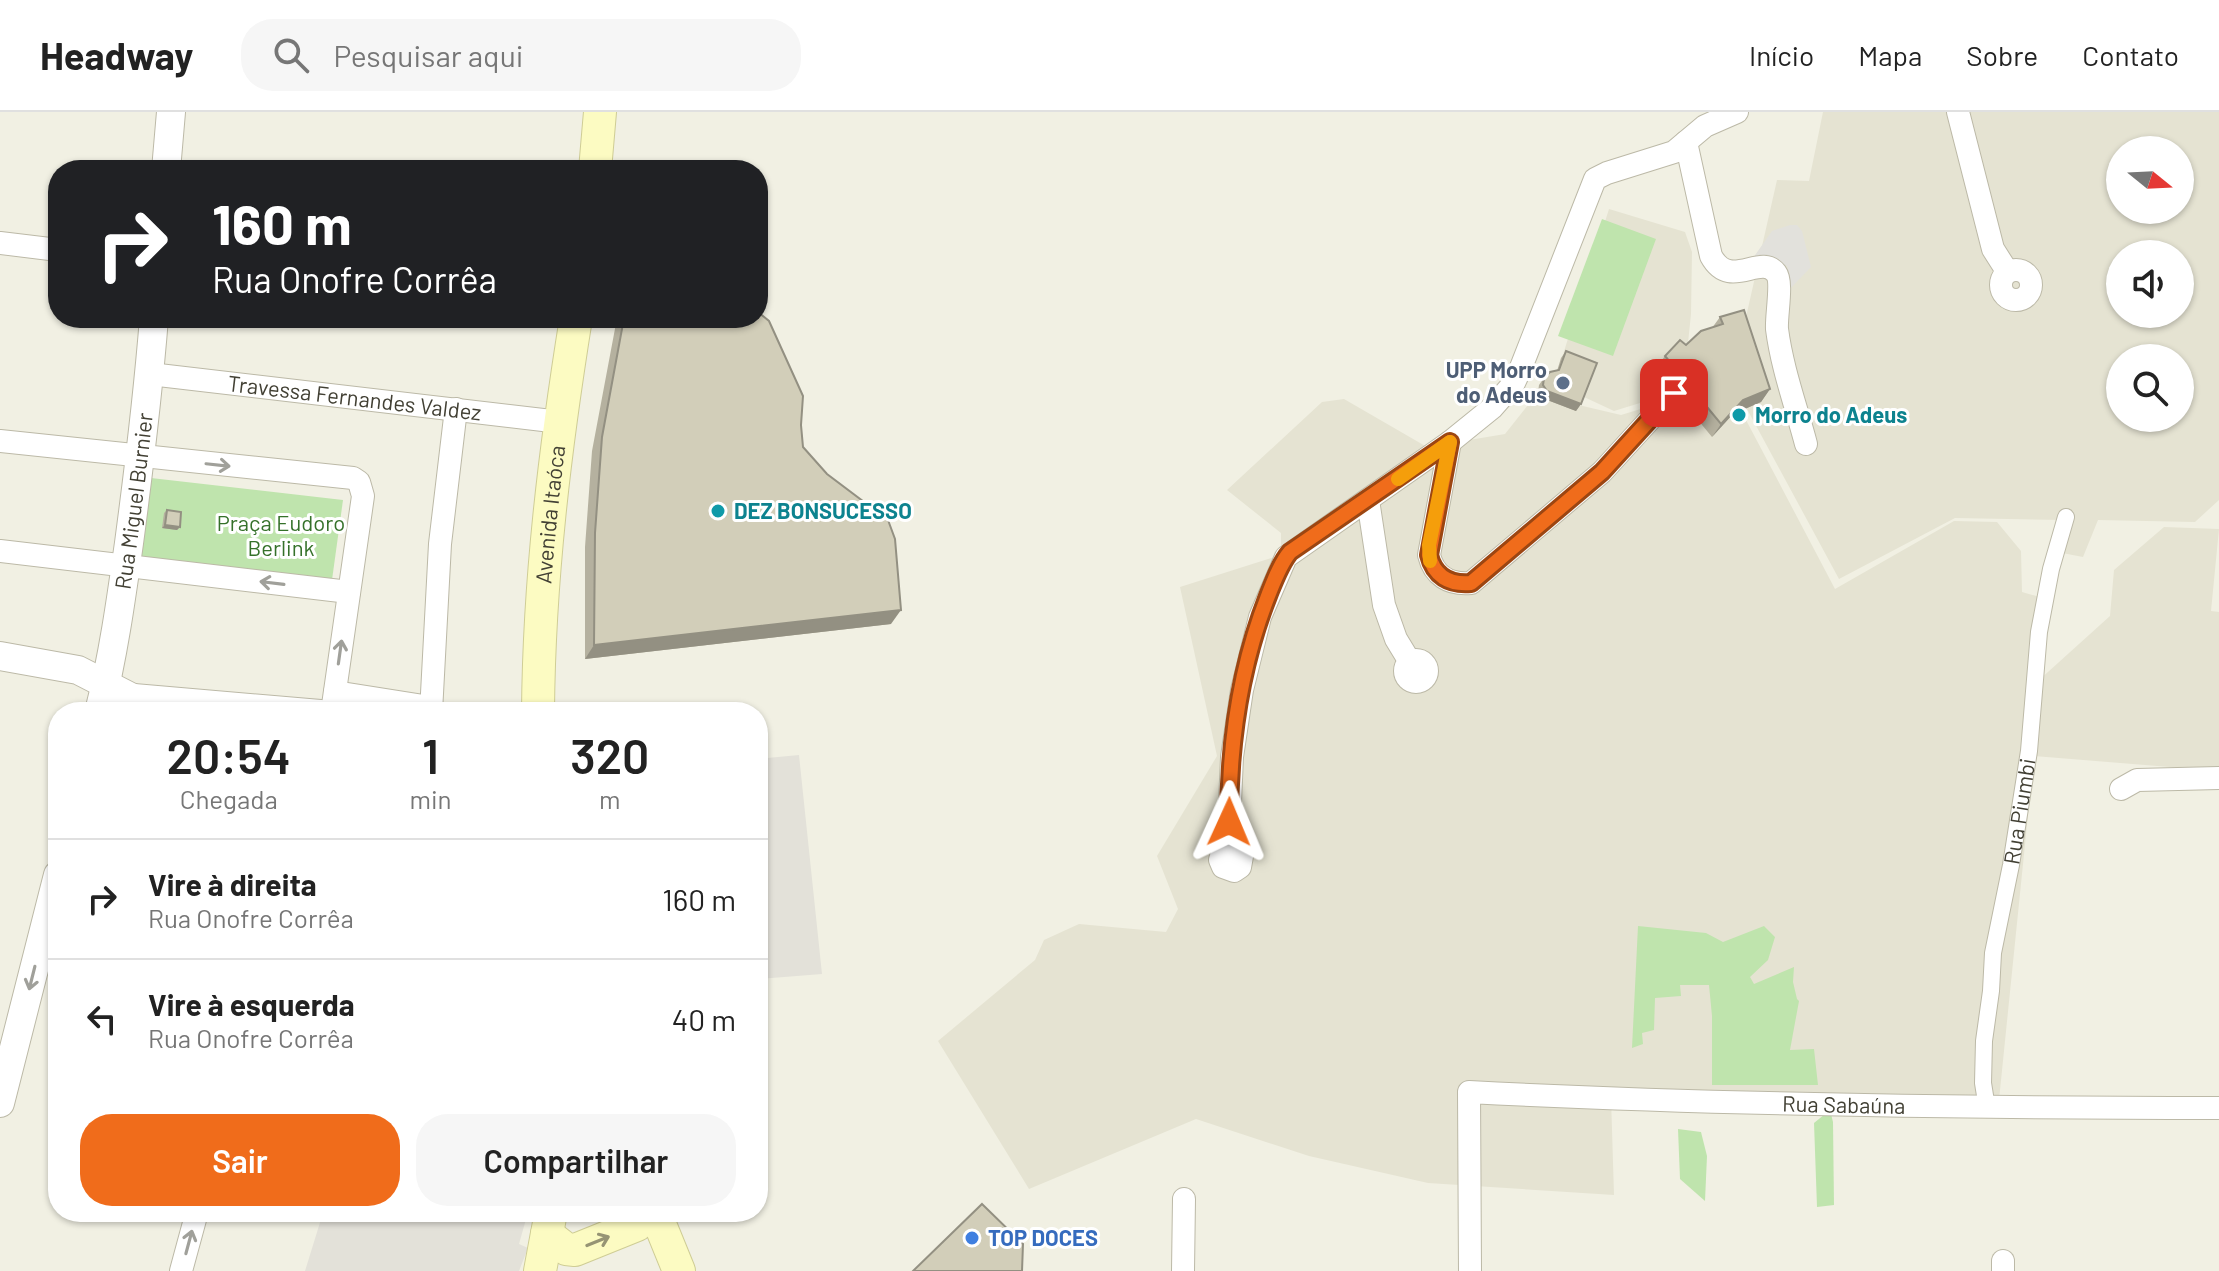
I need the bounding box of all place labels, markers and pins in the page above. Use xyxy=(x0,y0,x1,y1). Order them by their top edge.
place label: UPP Morro do Adeus xyxy=(1446,356,1547,407)
pin xyxy=(1640,359,1708,427)
marker: UPP Morro do Adeus xyxy=(1554,374,1572,392)
place label: Morro do Adeus xyxy=(1755,401,1907,427)
marker: Morro do Adeus xyxy=(1730,406,1748,424)
place label: DEZ BONSUCESSO xyxy=(734,497,912,523)
marker: DEZ BONSUCESSO xyxy=(709,502,727,520)
place label: TOP DOCES xyxy=(988,1224,1098,1250)
marker: TOP DOCES xyxy=(963,1229,981,1247)

